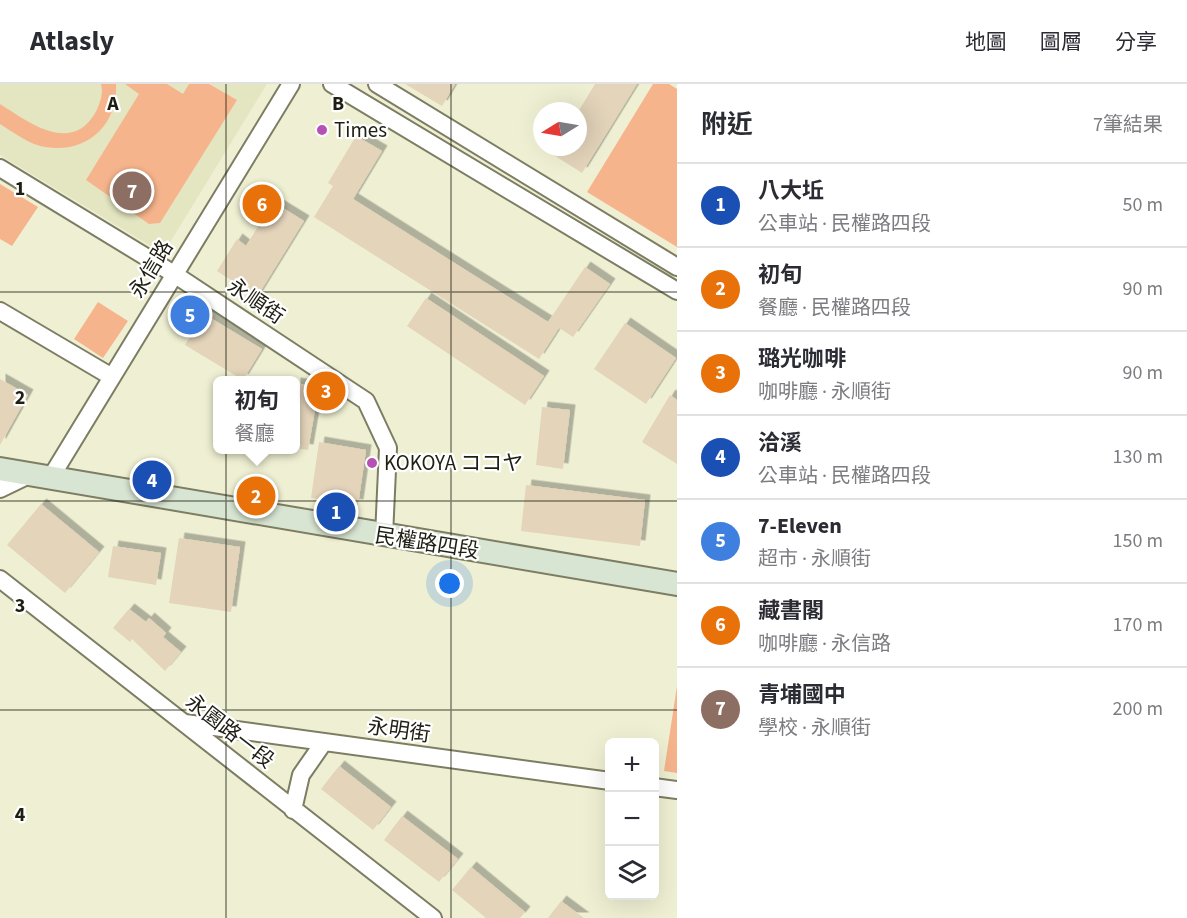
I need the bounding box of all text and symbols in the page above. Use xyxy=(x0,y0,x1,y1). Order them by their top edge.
text: Atlasly xyxy=(30,21,114,61)
text: 地圖 xyxy=(965,27,1007,57)
text: 圖層 xyxy=(1040,27,1082,57)
text: 分享 xyxy=(1115,27,1157,57)
text: A xyxy=(106,90,119,118)
text: B xyxy=(332,90,344,118)
north arrow xyxy=(533,102,587,156)
text: 附近 xyxy=(701,106,753,143)
text: 7筆結果 xyxy=(1093,111,1163,139)
place label: Times xyxy=(334,115,387,145)
marker: Times xyxy=(315,123,329,137)
pin: 7 xyxy=(112,168,152,214)
text: 1 xyxy=(15,175,25,203)
text: 八大坵 xyxy=(758,175,824,207)
pin: 6 xyxy=(242,182,282,226)
text: 1 xyxy=(715,191,726,219)
text: 50 m xyxy=(1123,191,1163,219)
text: 公車站 · 民權路四段 xyxy=(758,210,931,238)
street label: 永信路 xyxy=(122,234,180,304)
text: 初旬 xyxy=(758,259,802,291)
street label: 永順街 xyxy=(221,271,291,331)
text: 2 xyxy=(715,275,726,303)
text: 90 m xyxy=(1123,275,1163,303)
pin: 5 xyxy=(170,292,210,338)
text: 餐廳 · 民權路四段 xyxy=(758,294,911,322)
text: 璐光咖啡 xyxy=(758,343,846,375)
text: 3 xyxy=(715,359,726,387)
text: 90 m xyxy=(1123,359,1163,387)
pin: 3 xyxy=(306,368,346,414)
popup xyxy=(213,376,300,454)
text: 咖啡廳 · 永順街 xyxy=(758,378,891,406)
text: 2 xyxy=(15,384,25,412)
text: 初旬 xyxy=(234,385,279,417)
text: 餐廳 xyxy=(234,420,274,448)
text: 洽溪 xyxy=(758,427,802,459)
text: 4 xyxy=(715,443,726,471)
text: 130 m xyxy=(1113,443,1163,471)
place label: KOKOYA ココヤ xyxy=(384,448,523,478)
marker: KOKOYA ココヤ xyxy=(365,456,379,470)
pin: 4 xyxy=(132,458,172,502)
text: 公車站 · 民權路四段 xyxy=(758,462,931,490)
pin: 2 xyxy=(236,474,276,518)
pin: 1 xyxy=(316,490,356,534)
text: 7-Eleven xyxy=(758,510,842,542)
street label: 民權路四段 xyxy=(373,520,481,566)
text: 5 xyxy=(715,527,726,555)
text: 150 m xyxy=(1113,527,1163,555)
text: 超市 · 永順街 xyxy=(758,545,871,573)
your location xyxy=(435,569,464,598)
text: 3 xyxy=(15,592,25,620)
text: 藏書閣 xyxy=(758,595,824,627)
text: 6 xyxy=(715,611,726,639)
text: 170 m xyxy=(1113,611,1163,639)
text: 咖啡廳 · 永信路 xyxy=(758,630,891,658)
text: 青埔國中 xyxy=(758,679,846,711)
street label: 永園路一段 xyxy=(179,687,281,775)
text: 7 xyxy=(715,695,726,723)
text: 200 m xyxy=(1113,695,1163,723)
street label: 永明街 xyxy=(366,711,432,749)
text: 學校 · 永順街 xyxy=(758,714,871,742)
map controls xyxy=(605,738,659,900)
button: + xyxy=(605,738,659,792)
button: − xyxy=(605,792,659,846)
text: 4 xyxy=(15,801,26,829)
button: layers xyxy=(605,846,659,900)

